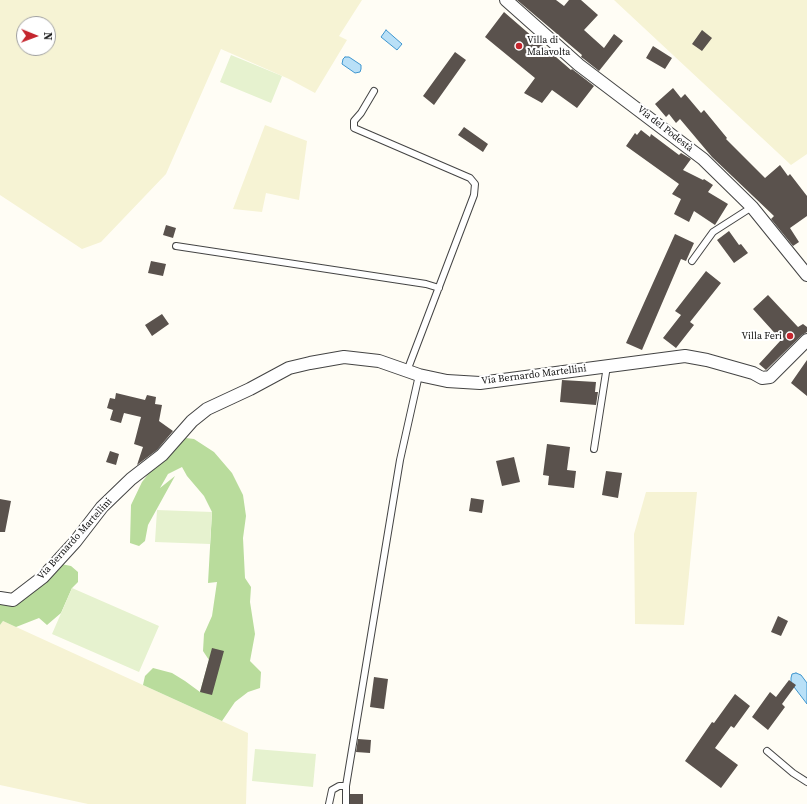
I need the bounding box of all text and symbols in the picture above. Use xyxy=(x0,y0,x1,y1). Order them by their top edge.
north arrow xyxy=(16,16,56,56)
text: N xyxy=(40,32,55,40)
place label: Villa di Malavolta xyxy=(527,34,570,58)
marker: Villa di Malavolta xyxy=(514,41,524,51)
street label: Via del Podestà xyxy=(635,104,695,154)
place label: Villa Feri xyxy=(742,330,782,342)
marker: Villa Feri xyxy=(785,331,795,341)
street label: Via Bernardo Martellini xyxy=(481,363,587,387)
street label: Via Bernardo Martellini xyxy=(35,496,115,582)

